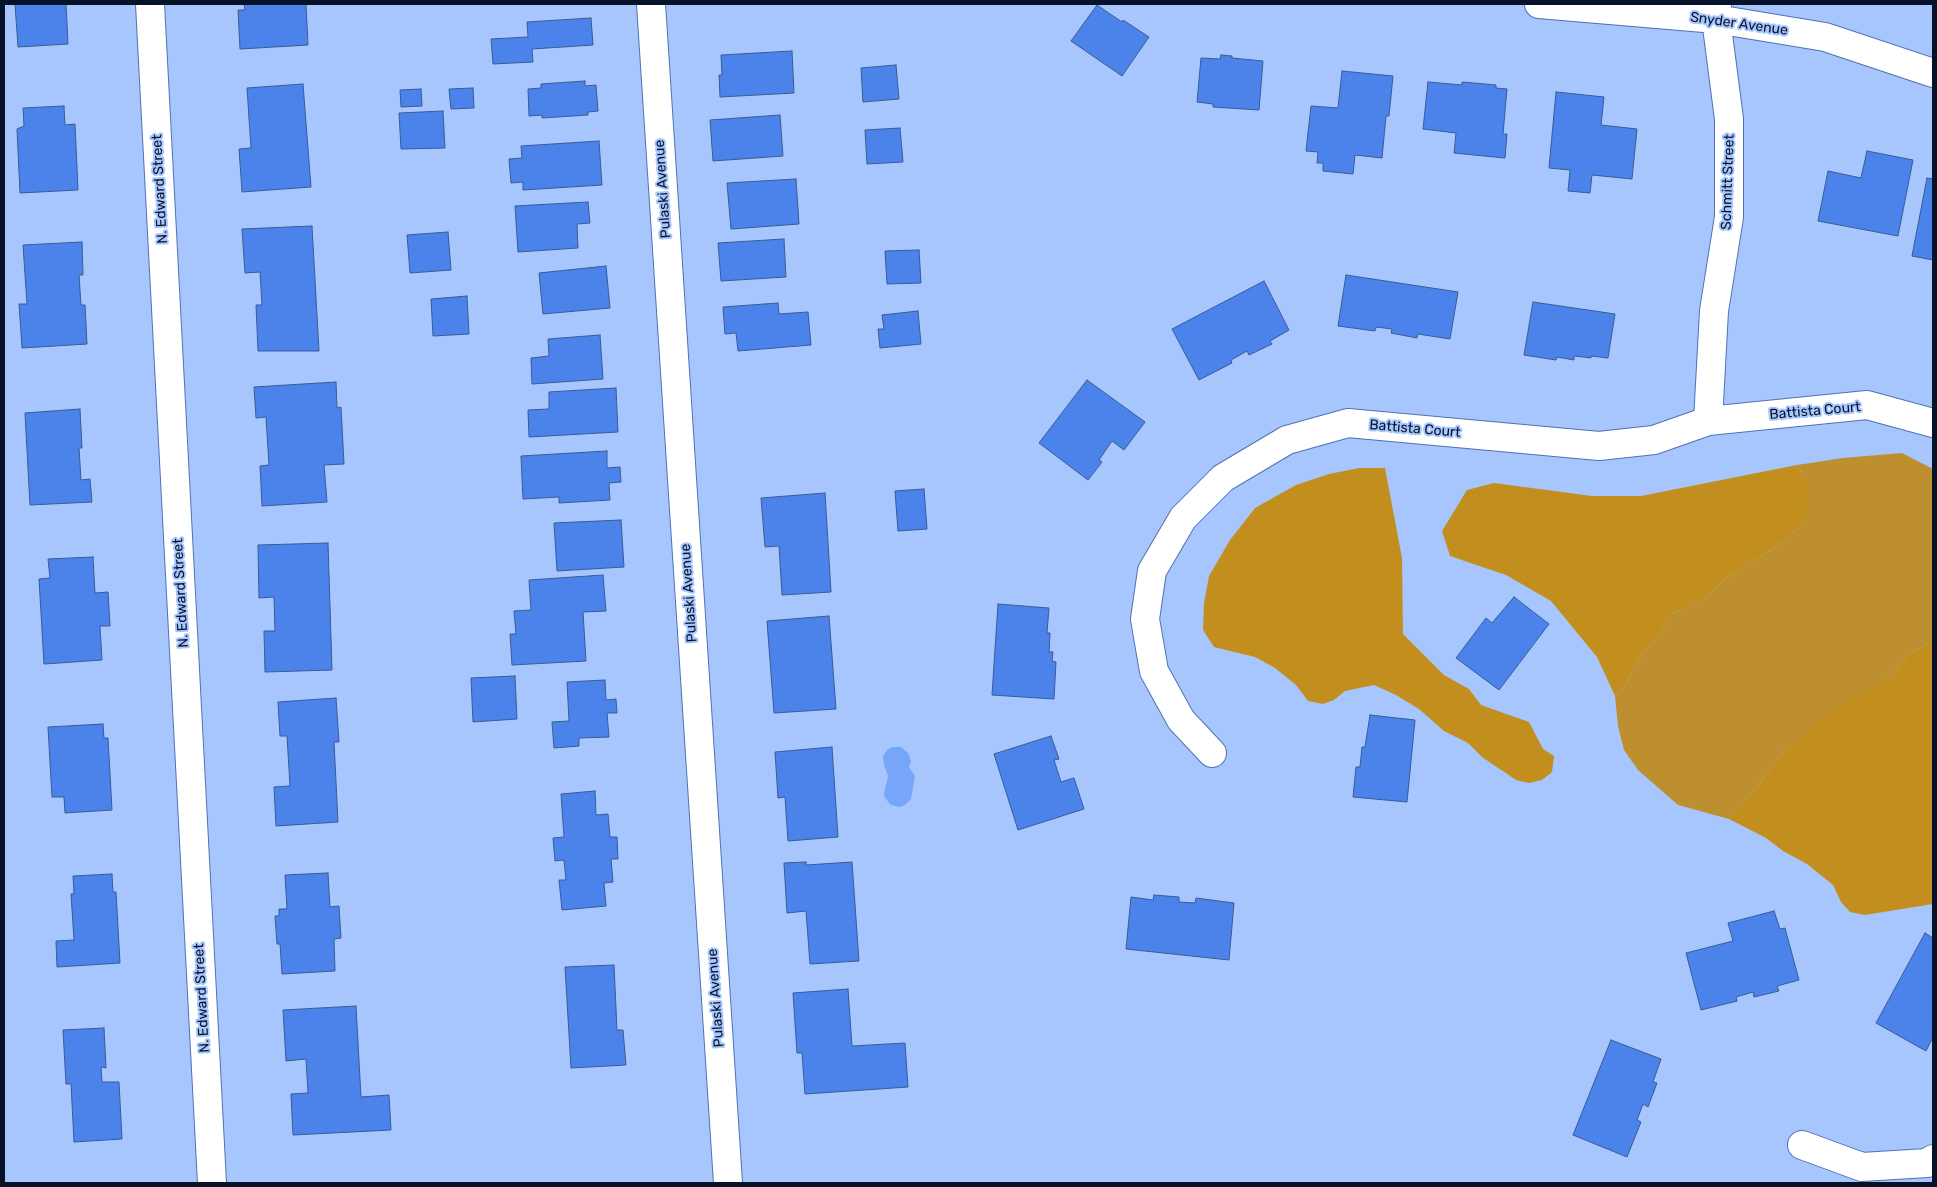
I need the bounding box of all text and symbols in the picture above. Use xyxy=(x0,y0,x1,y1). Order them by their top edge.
street label: Snyder Avenue xyxy=(1689,9,1789,39)
street label: N. Edward Street xyxy=(149,134,171,244)
street label: Schmitt Street xyxy=(1718,134,1738,230)
street label: Pulaski Avenue xyxy=(651,139,675,239)
street label: Battista Court xyxy=(1769,399,1861,423)
street label: Battista Court xyxy=(1369,417,1461,441)
street label: N. Edward Street xyxy=(170,538,192,648)
street label: Pulaski Avenue xyxy=(677,543,701,643)
street label: N. Edward Street xyxy=(191,943,213,1053)
street label: Pulaski Avenue xyxy=(704,948,728,1048)

